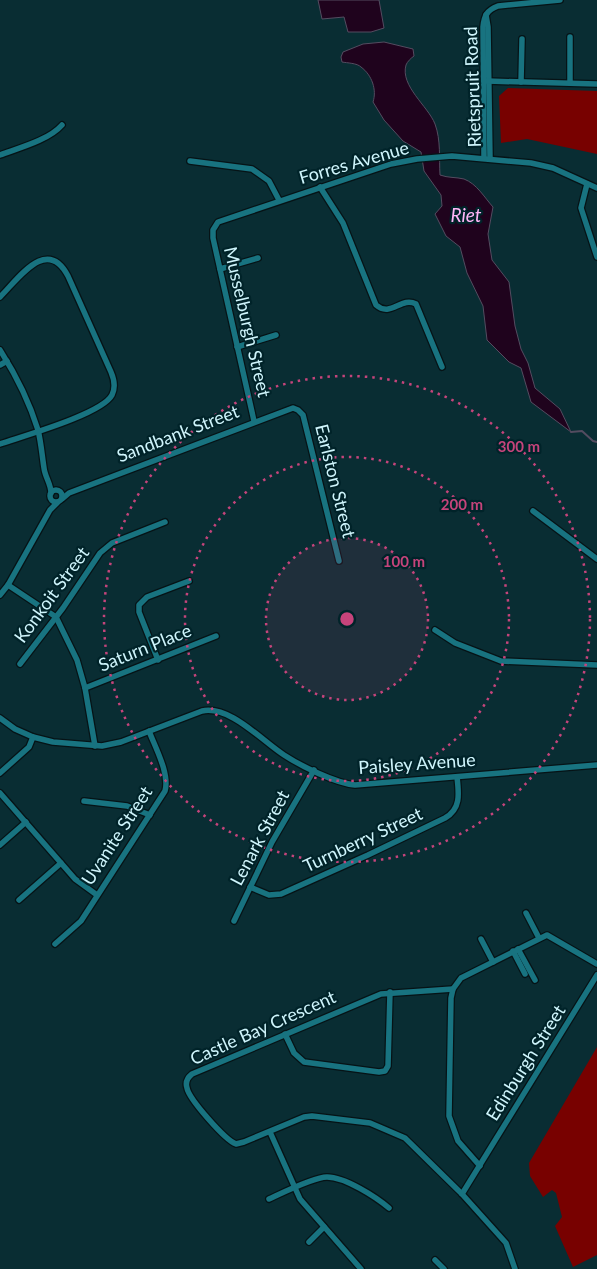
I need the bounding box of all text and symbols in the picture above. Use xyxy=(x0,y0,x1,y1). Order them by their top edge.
street label: Rietspruit Road xyxy=(459,26,485,148)
street label: Forres Avenue xyxy=(296,136,411,188)
water label: Riet xyxy=(450,203,482,226)
street label: Musselburgh Street xyxy=(220,244,276,400)
street label: Sandbank Street xyxy=(114,400,242,466)
street label: Earlston Street xyxy=(311,422,361,540)
text: 300 m xyxy=(498,437,540,455)
text: 200 m xyxy=(441,495,483,513)
street label: Konkoit Street xyxy=(9,542,94,647)
text: 100 m xyxy=(383,552,425,570)
centre of rings xyxy=(338,610,356,628)
street label: Saturn Place xyxy=(95,619,194,676)
street label: Paisley Avenue xyxy=(358,748,476,778)
street label: Uvanite Street xyxy=(76,781,157,889)
street label: Lenark Street xyxy=(225,786,294,889)
street label: Turnberry Street xyxy=(300,802,426,876)
street label: Castle Bay Crescent xyxy=(186,985,339,1069)
street label: Edinburgh Street xyxy=(481,1000,570,1124)

